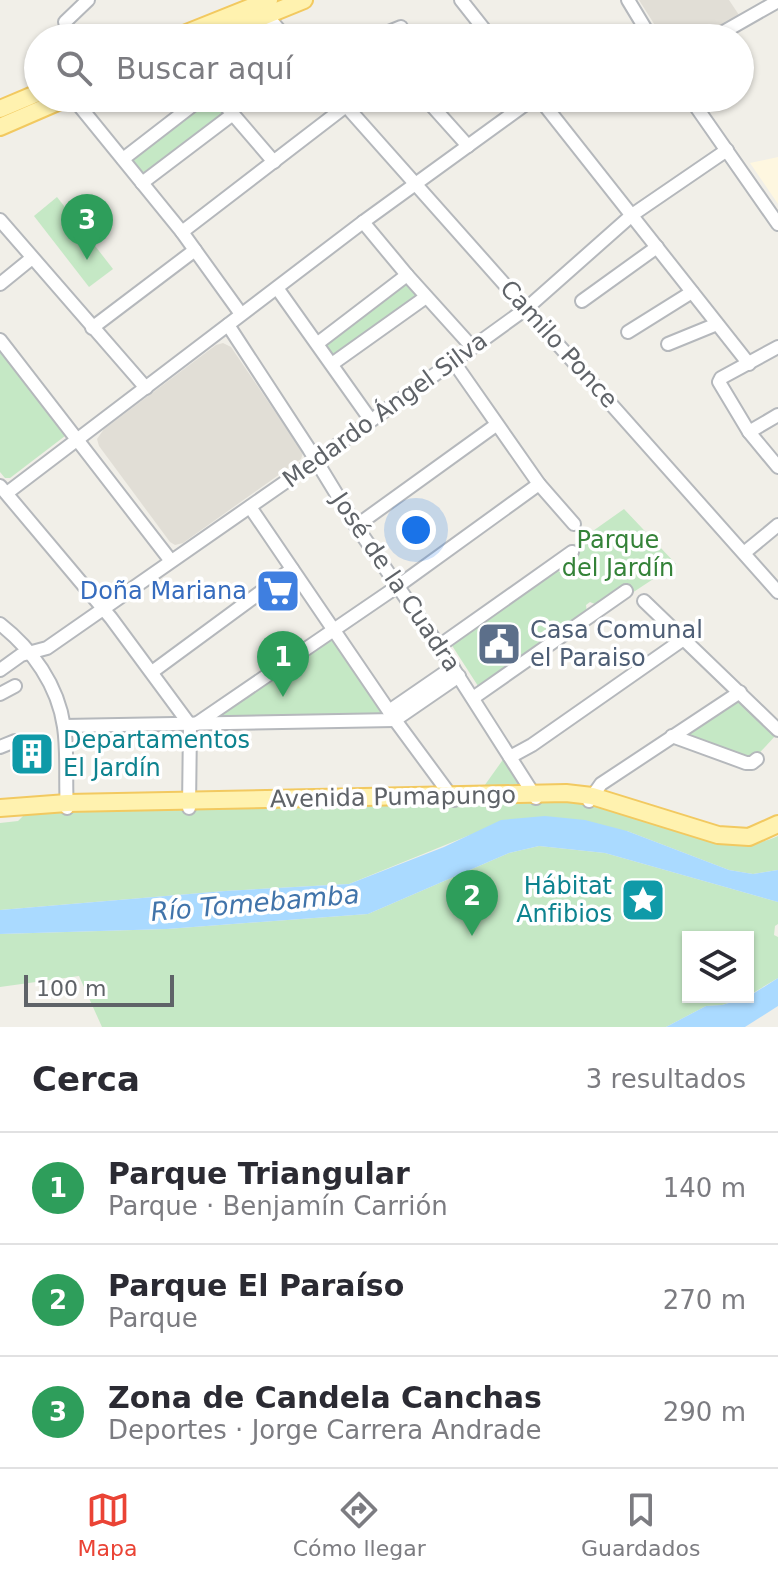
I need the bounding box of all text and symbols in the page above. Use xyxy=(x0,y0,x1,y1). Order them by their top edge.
search box xyxy=(24,24,754,112)
icon: search xyxy=(52,46,96,90)
text: Buscar aquí xyxy=(116,51,293,86)
pin: 3 xyxy=(61,194,113,260)
street label: Camilo Ponce xyxy=(494,274,624,414)
street label: Medardo Ángel Silva xyxy=(277,326,493,494)
street label: José de la Cuadra xyxy=(325,486,466,677)
your location xyxy=(396,510,436,550)
park label: Parque del Jardín xyxy=(562,526,674,582)
supermarket icon: Doña Mariana xyxy=(254,567,302,615)
place label: Doña Mariana xyxy=(80,577,247,605)
place label: Casa Comunal el Paraiso xyxy=(530,616,703,672)
public building icon: Casa Comunal el Paraiso xyxy=(475,620,523,668)
pin: 1 xyxy=(257,631,309,697)
place label: Departamentos El Jardín xyxy=(63,726,250,782)
building icon: Departamentos El Jardín xyxy=(8,730,56,778)
street label: Avenida Pumapungo xyxy=(270,781,516,813)
pin: 2 xyxy=(446,870,498,936)
place label: Hábitat Anfibios xyxy=(516,872,612,928)
place icon: Hábitat Anfibios xyxy=(619,876,667,924)
water label: Río Tomebamba xyxy=(149,879,361,927)
map controls xyxy=(682,931,754,1003)
button: layers xyxy=(682,931,754,1003)
scale bar xyxy=(24,971,174,1007)
text: 100 m xyxy=(36,976,106,1001)
text: Cerca xyxy=(32,1059,140,1099)
text: 3 resultados xyxy=(586,1064,746,1094)
text: Parque Triangular xyxy=(108,1156,410,1191)
text: 1 xyxy=(49,1173,67,1203)
text: 140 m xyxy=(663,1173,746,1203)
text: Parque · Benjamín Carrión xyxy=(108,1191,448,1221)
text: Parque El Paraíso xyxy=(108,1268,404,1303)
text: 2 xyxy=(49,1285,67,1315)
text: 270 m xyxy=(663,1285,746,1315)
text: Parque xyxy=(108,1303,198,1333)
text: Zona de Candela Canchas xyxy=(108,1380,542,1415)
text: 3 xyxy=(49,1397,67,1427)
text: 290 m xyxy=(663,1397,746,1427)
text: Deportes · Jorge Carrera Andrade xyxy=(108,1415,541,1445)
tab: Mapa xyxy=(78,1488,138,1561)
tab: Cómo llegar xyxy=(293,1488,426,1561)
tab: Guardados xyxy=(581,1488,700,1561)

